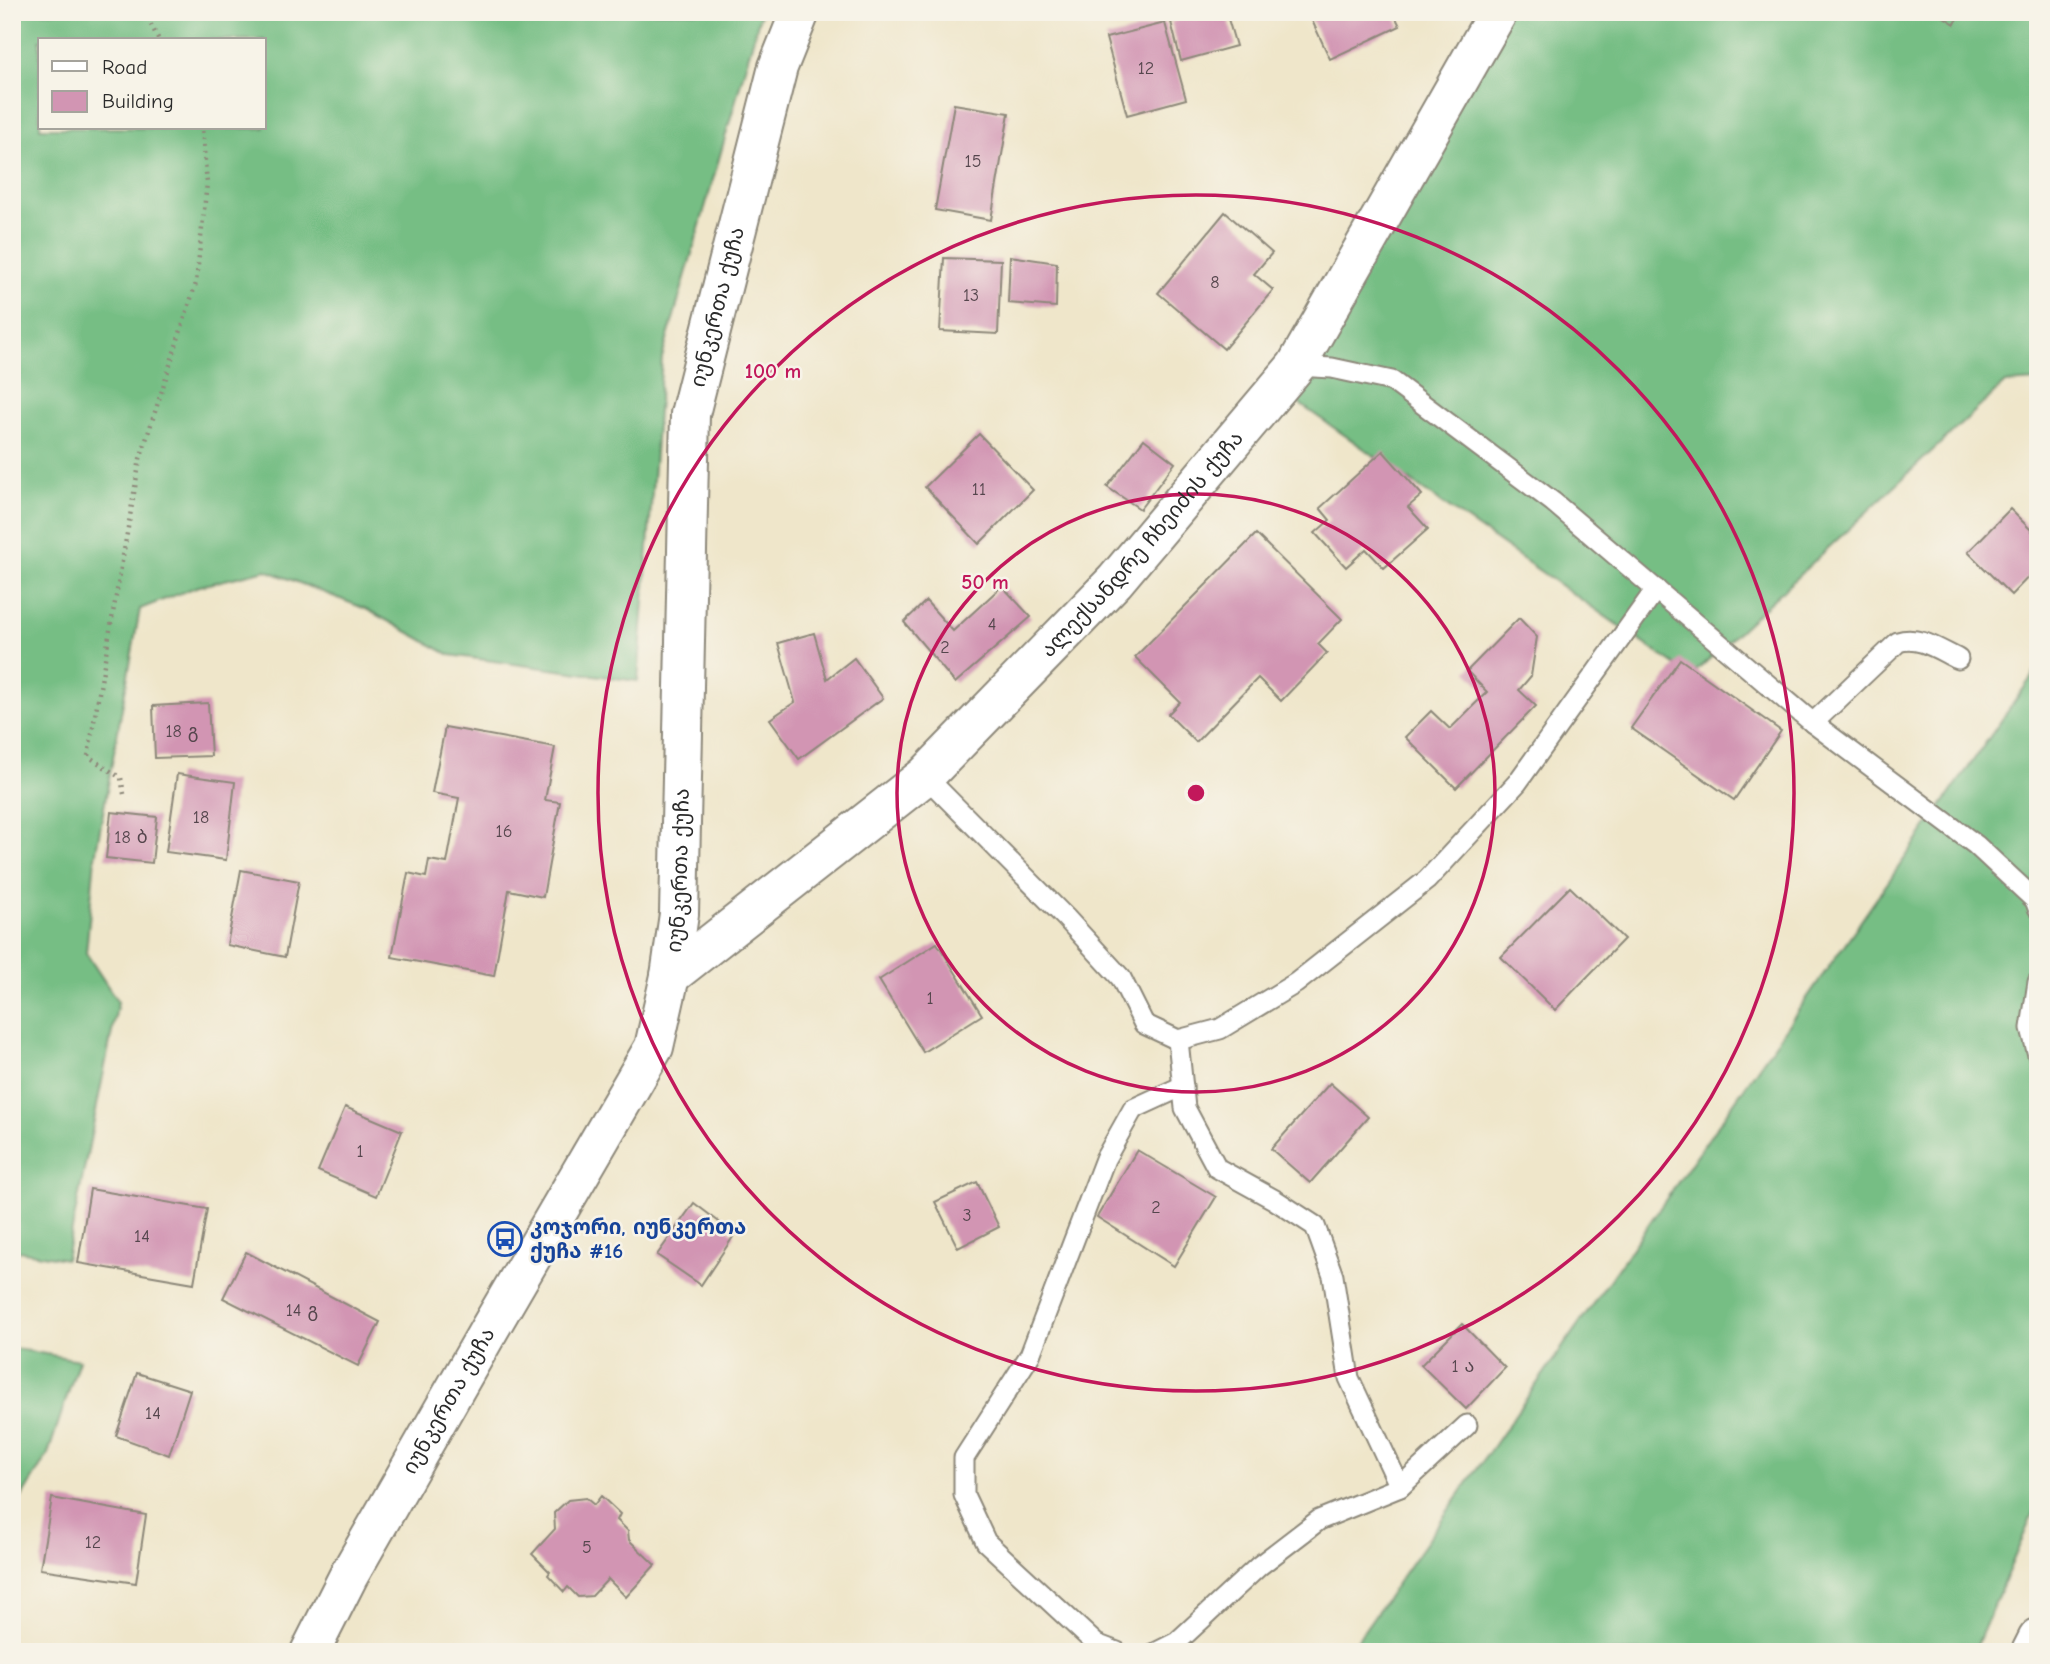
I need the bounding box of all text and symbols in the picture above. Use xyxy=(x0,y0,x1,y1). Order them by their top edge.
legend xyxy=(38,38,266,130)
text: Road xyxy=(102,55,147,79)
house number: 12 xyxy=(1138,58,1154,79)
text: Building xyxy=(102,89,174,113)
house number: 15 xyxy=(965,151,981,172)
street label: იუნკერთა ქუჩა xyxy=(685,224,749,390)
house number: 8 xyxy=(1210,272,1220,293)
house number: 13 xyxy=(963,285,979,306)
text: 100 m xyxy=(745,359,801,383)
street label: ალექსანდრე ჩხეიძის ქუჩა xyxy=(1036,426,1248,662)
house number: 11 xyxy=(972,479,986,500)
text: 50 m xyxy=(961,570,1009,594)
house number: 4 xyxy=(988,614,996,635)
house number: 2 xyxy=(940,637,950,658)
house number: 18 გ xyxy=(165,721,199,742)
centre of rings xyxy=(1184,781,1208,805)
street label: იუნკერთა ქუჩა xyxy=(662,788,694,954)
house number: 18 xyxy=(193,807,209,828)
house number: 16 xyxy=(496,821,512,842)
house number: 18 ბ xyxy=(114,827,148,848)
house number: 1 xyxy=(926,988,934,1009)
house number: 1 xyxy=(356,1141,364,1162)
house number: 2 xyxy=(1151,1197,1161,1218)
house number: 3 xyxy=(962,1205,972,1226)
place label: კოჯორი, იუნკერთა ქუჩა #16 xyxy=(530,1215,746,1263)
bus stop icon: კოჯორი, იუნკერთა ქუჩა #16 xyxy=(486,1220,524,1258)
house number: 14 xyxy=(134,1226,150,1247)
house number: 14 გ xyxy=(286,1300,318,1321)
street label: იუნკერთა ქუჩა xyxy=(397,1323,500,1478)
house number: 1 ა xyxy=(1451,1356,1475,1377)
house number: 14 xyxy=(145,1403,161,1424)
house number: 12 xyxy=(85,1532,101,1553)
house number: 5 xyxy=(582,1537,592,1558)

